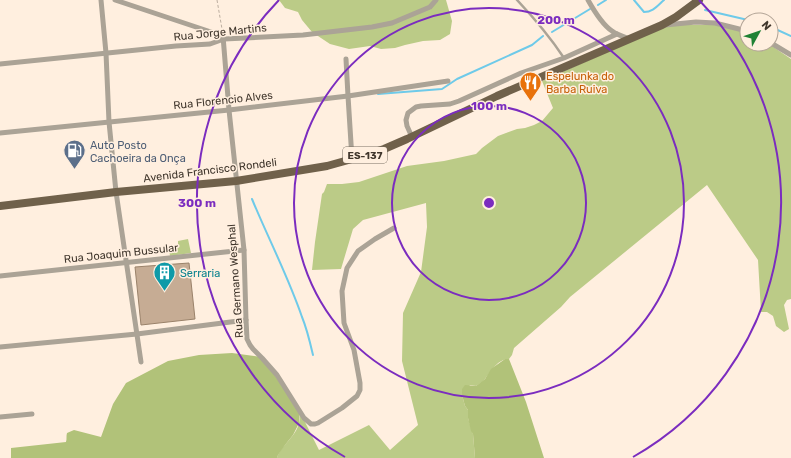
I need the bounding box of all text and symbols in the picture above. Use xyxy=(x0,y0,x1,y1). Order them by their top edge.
north arrow xyxy=(739,12,779,52)
text: 200 m xyxy=(537,13,575,27)
text: N xyxy=(759,19,774,33)
street label: Rua Jorge Martins xyxy=(173,21,268,44)
restaurant icon: Espelunka do Barba Ruiva xyxy=(517,69,543,102)
place label: Espelunka do Barba Ruiva xyxy=(546,70,614,96)
street label: Rua Florencio Alves xyxy=(173,89,274,112)
text: 100 m xyxy=(471,99,507,113)
fuel station icon: Auto Posto Cachoeira da Onça xyxy=(61,138,87,171)
place label: Auto Posto Cachoeira da Onça xyxy=(90,139,186,165)
road number: ES-137 xyxy=(343,147,387,163)
street label: Avenida Francisco Rondeli xyxy=(143,156,278,185)
text: 300 m xyxy=(178,196,216,210)
centre of rings xyxy=(482,196,496,210)
street label: Rua Germano Wesphal xyxy=(225,224,246,338)
street label: Rua Joaquim Bussular xyxy=(63,241,180,266)
building icon: Serraria xyxy=(152,260,178,293)
place label: Serraria xyxy=(180,267,220,280)

